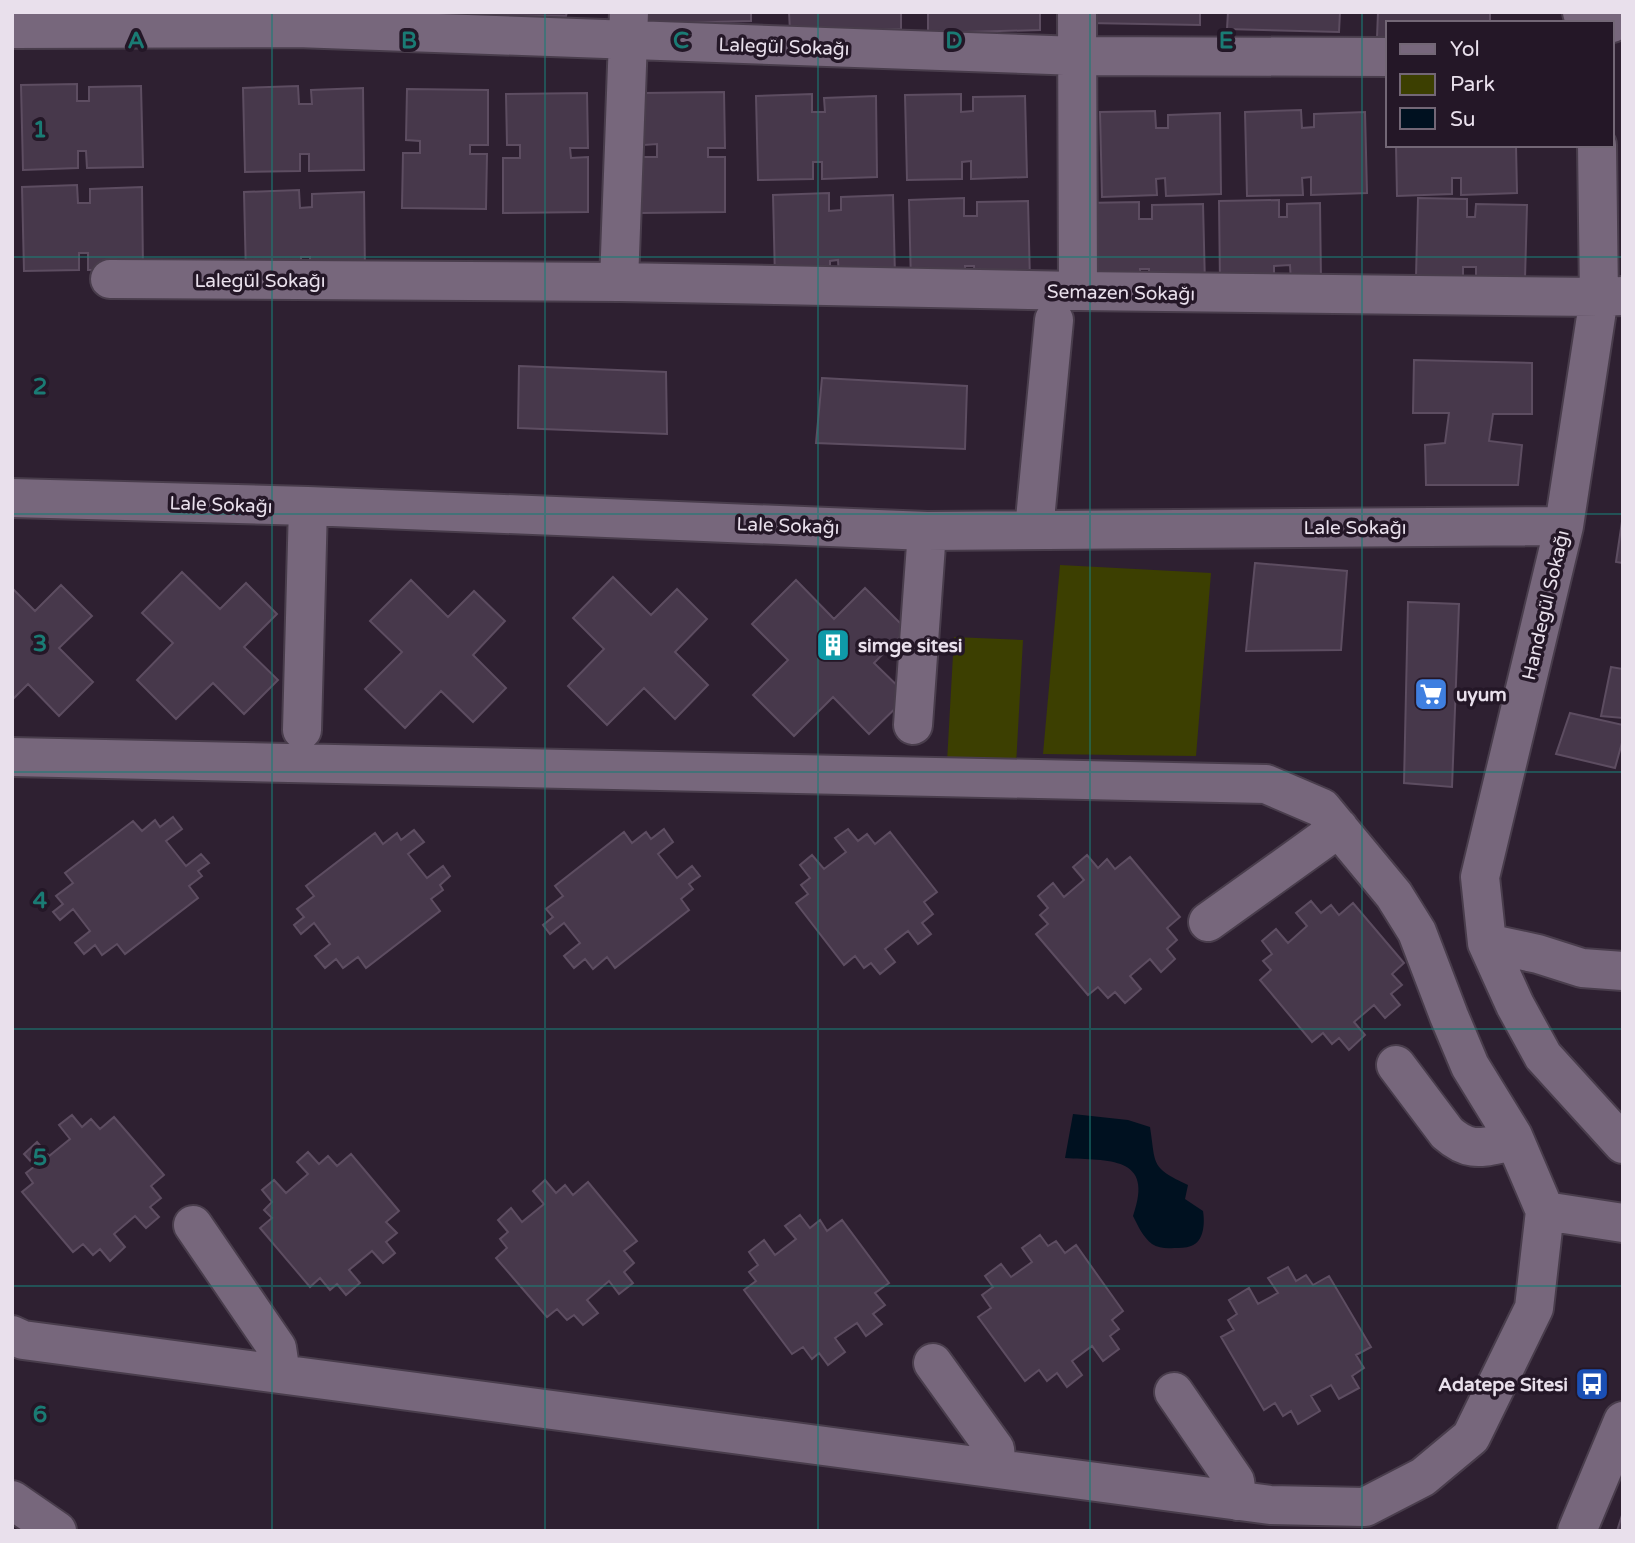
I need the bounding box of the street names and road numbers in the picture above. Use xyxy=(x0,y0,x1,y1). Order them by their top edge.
street label: Lalegül Sokağı xyxy=(718,34,850,60)
street label: Lalegül Sokağı xyxy=(194,270,326,292)
street label: Semazen Sokağı xyxy=(1047,281,1195,305)
street label: Lale Sokağı xyxy=(169,492,273,518)
street label: Lale Sokağı xyxy=(736,513,840,539)
street label: Lale Sokağı xyxy=(1304,517,1406,539)
street label: Handegül Sokağı xyxy=(1518,528,1574,682)

